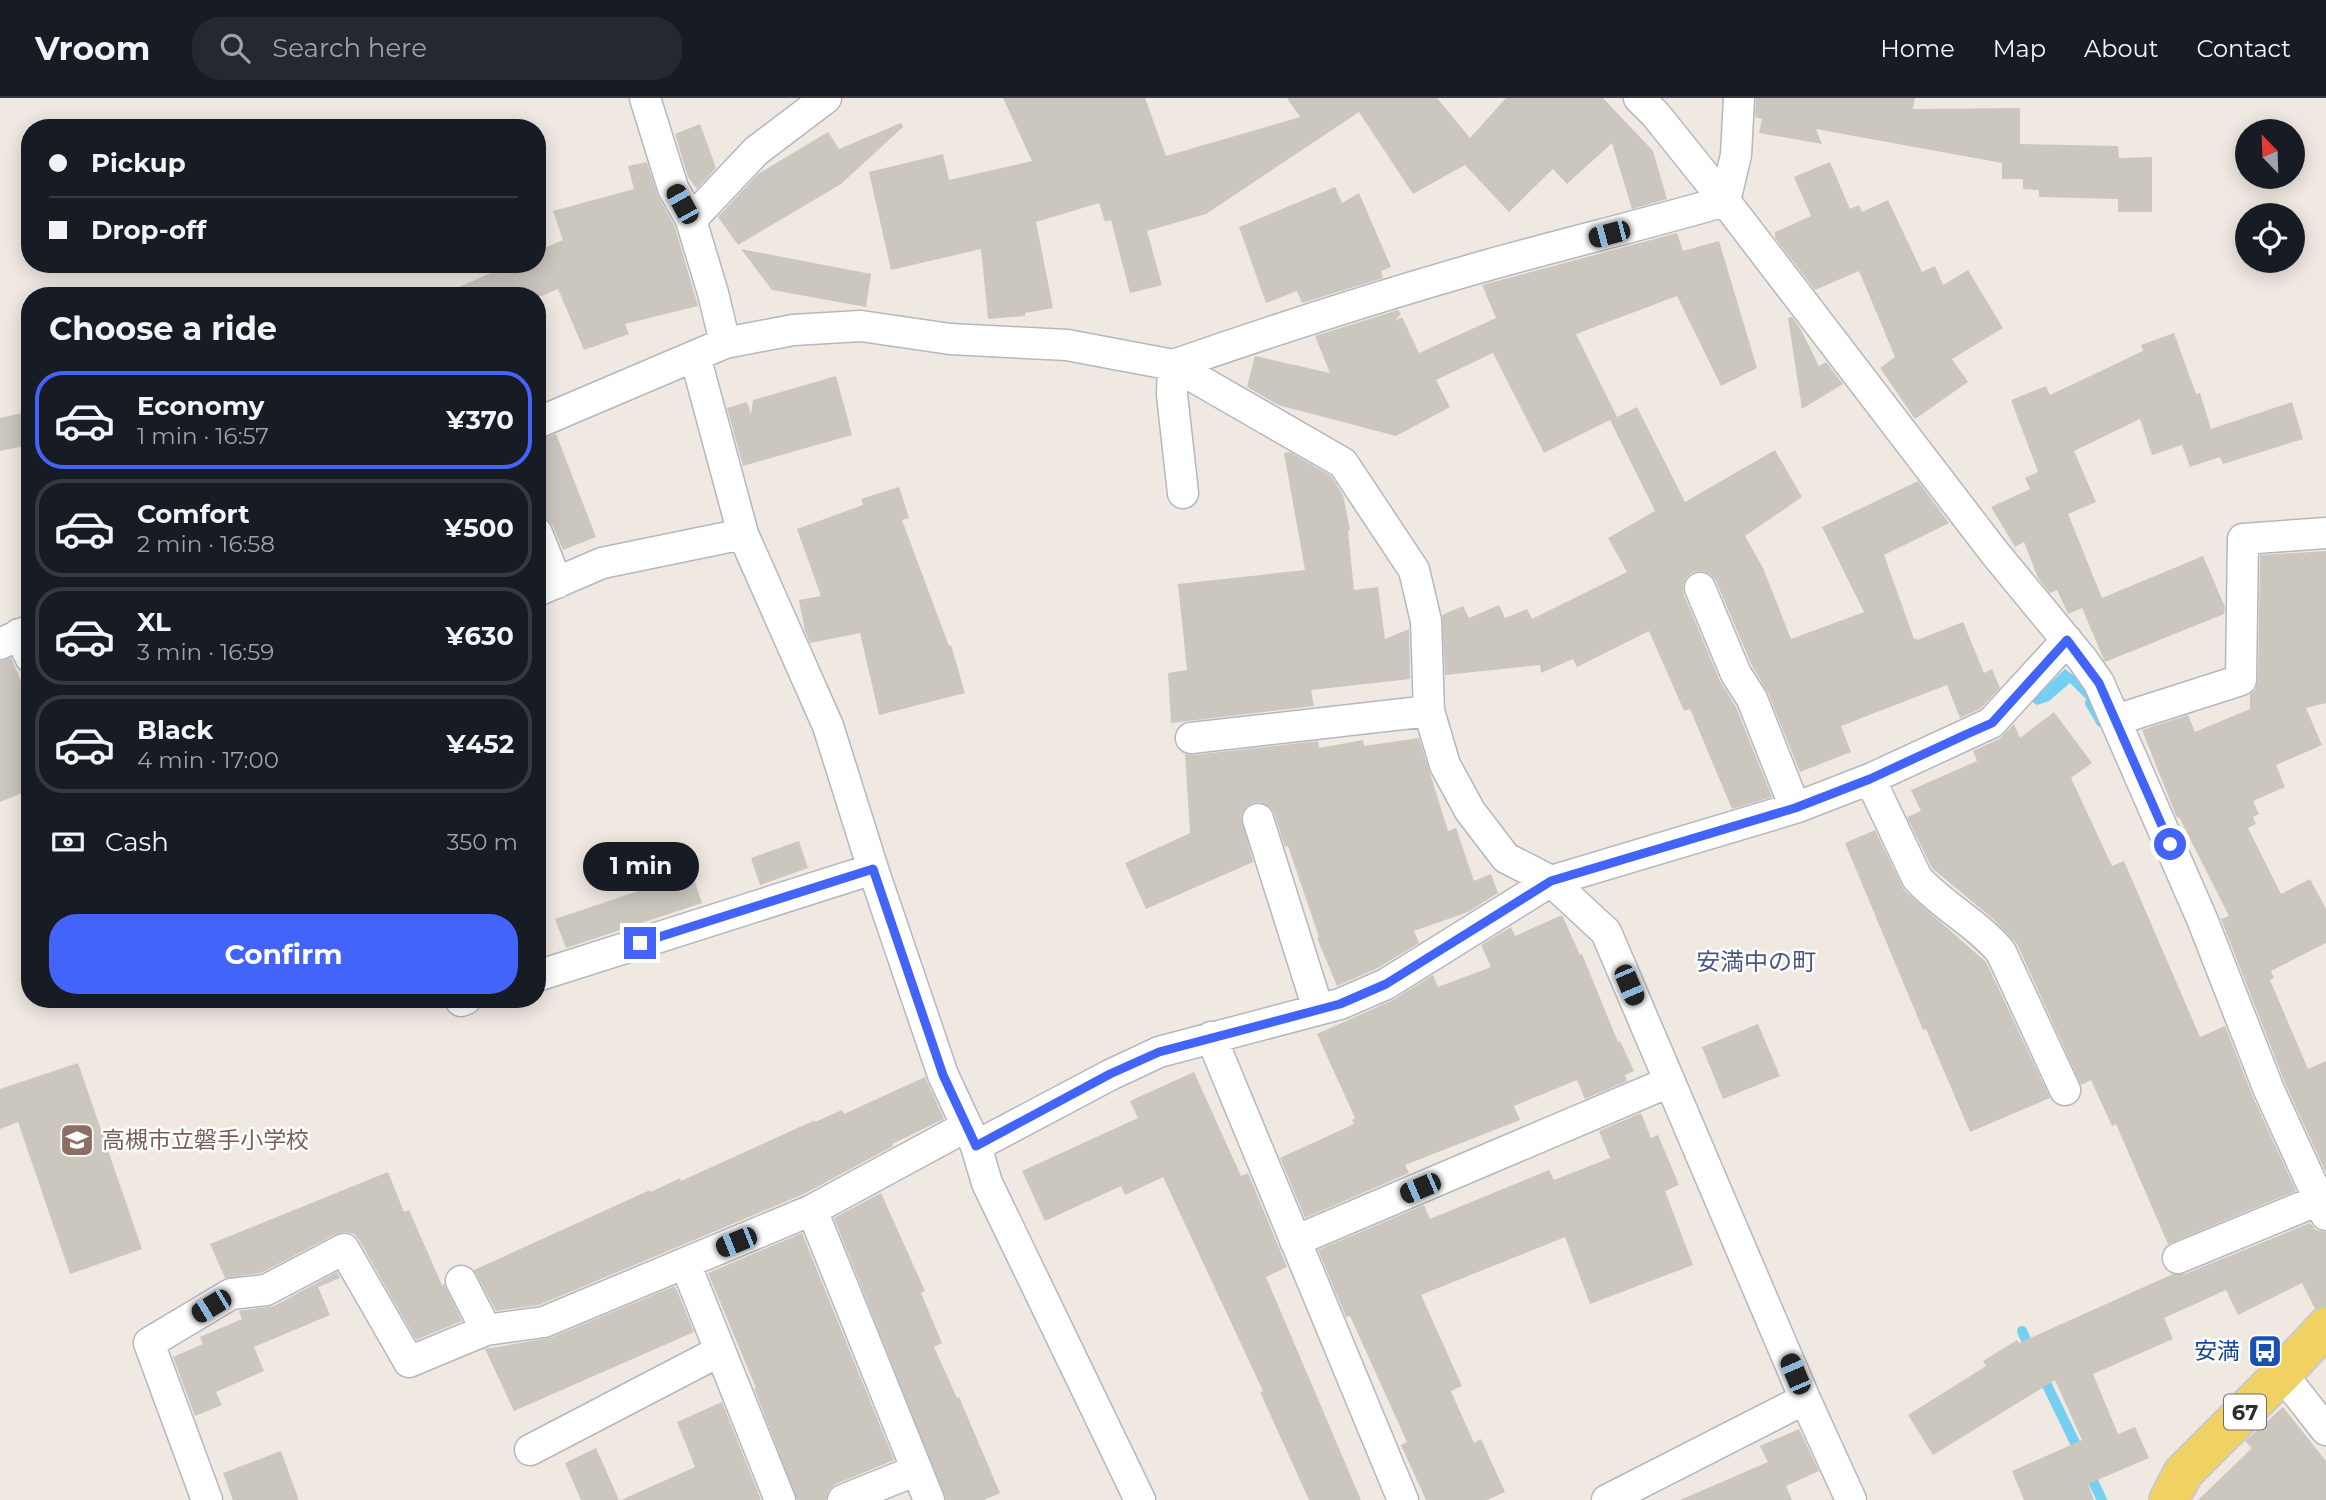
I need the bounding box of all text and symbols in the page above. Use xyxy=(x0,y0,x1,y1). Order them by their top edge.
search box xyxy=(192,17,682,80)
text: Vroom xyxy=(35,28,150,68)
icon: search xyxy=(216,29,254,67)
text: Search here xyxy=(272,32,427,64)
text: Home xyxy=(1880,34,1955,63)
text: Map xyxy=(1993,34,2046,63)
text: About xyxy=(2084,34,2158,63)
text: Contact xyxy=(2196,34,2291,63)
north arrow xyxy=(2235,119,2305,189)
map controls xyxy=(2235,119,2305,273)
text: Pickup xyxy=(91,147,186,179)
car xyxy=(663,181,702,227)
button: locate xyxy=(2235,203,2305,273)
text: Drop-off xyxy=(91,214,206,246)
car xyxy=(1586,218,1633,250)
text: Choose a ride xyxy=(49,309,277,348)
icon: car xyxy=(53,389,116,452)
text: Economy xyxy=(137,390,264,422)
text: ¥370 xyxy=(446,404,514,436)
text: 1 min · 16:57 xyxy=(137,422,269,450)
icon: car xyxy=(53,497,116,560)
text: Comfort xyxy=(137,498,249,530)
text: ¥500 xyxy=(444,512,514,544)
text: 2 min · 16:58 xyxy=(137,530,275,558)
icon: car xyxy=(53,605,116,668)
text: XL xyxy=(137,606,171,638)
text: ¥630 xyxy=(446,620,514,652)
text: 3 min · 16:59 xyxy=(137,638,274,666)
icon: car xyxy=(53,713,116,776)
text: Black xyxy=(137,714,213,746)
text: ¥452 xyxy=(447,728,514,760)
text: 4 min · 17:00 xyxy=(137,746,279,774)
icon: cash xyxy=(49,823,87,861)
text: Cash xyxy=(105,826,169,858)
text: 350 m xyxy=(447,828,518,856)
route start xyxy=(2154,828,2186,860)
callout: 1 min xyxy=(582,842,698,890)
text: 1 min xyxy=(610,852,672,880)
button: Confirm xyxy=(49,914,518,994)
route end xyxy=(624,927,656,959)
district label: 安満中の町 xyxy=(1696,947,1816,976)
car xyxy=(1612,962,1647,1008)
school or university icon: 高槻市立磐手小学校 xyxy=(58,1121,96,1159)
place label: 高槻市立磐手小学校 xyxy=(102,1126,309,1154)
car xyxy=(1397,1170,1444,1206)
car xyxy=(713,1224,760,1260)
car xyxy=(188,1286,235,1326)
bus stop icon: 安満 xyxy=(2246,1332,2284,1370)
place label: 安満 xyxy=(2194,1337,2240,1365)
car xyxy=(1778,1351,1813,1397)
road number: 67 xyxy=(2224,1394,2266,1430)

